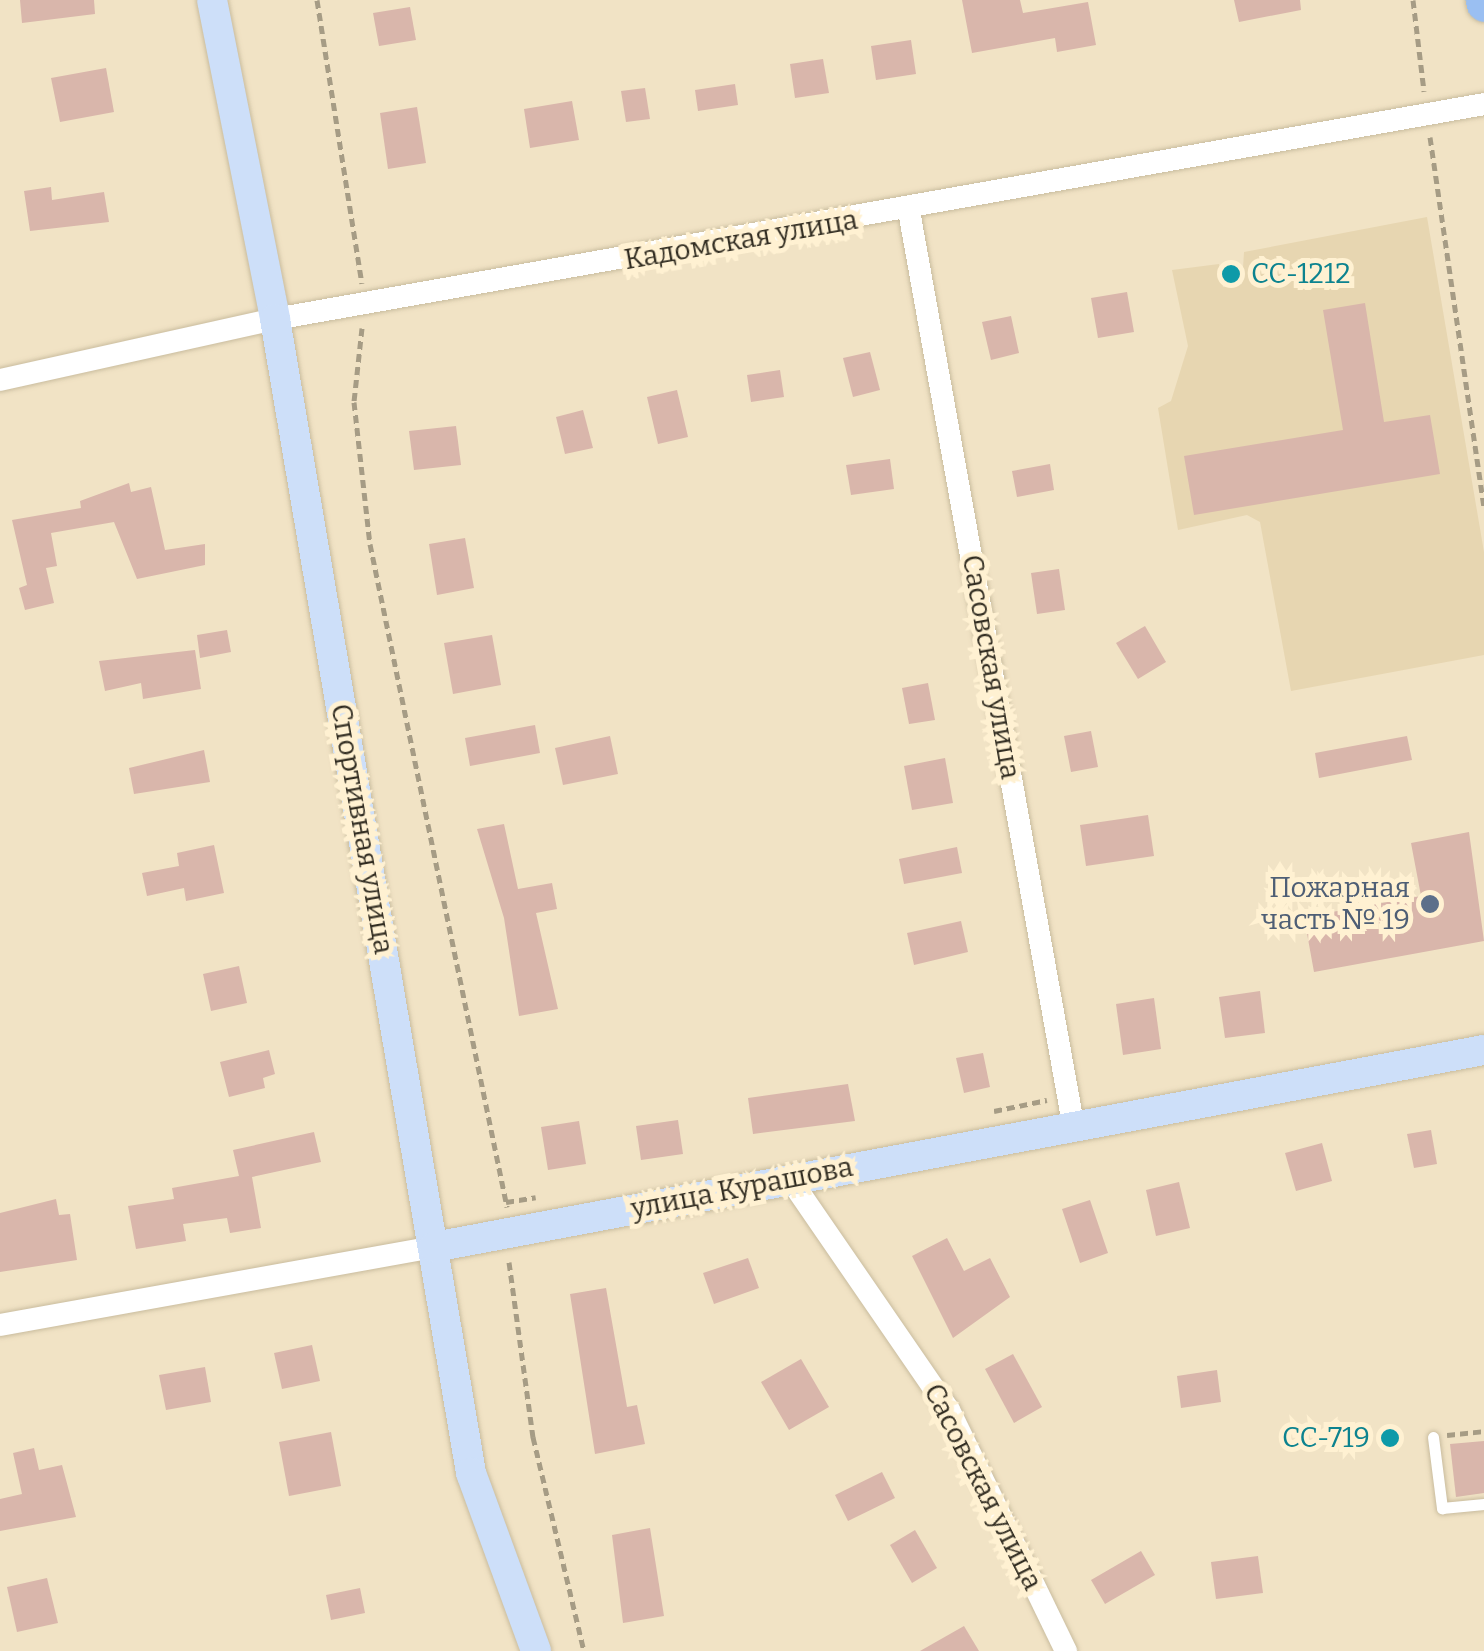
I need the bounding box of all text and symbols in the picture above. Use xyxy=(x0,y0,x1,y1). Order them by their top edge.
street label: Кадомская улица xyxy=(622,203,860,277)
place label: СС-1212 xyxy=(1251,257,1350,291)
marker: СС-1212 xyxy=(1220,263,1242,285)
street label: Сасовская улица xyxy=(955,552,1027,782)
street label: Спортивная улица xyxy=(323,701,401,957)
place label: Пожарная часть № 19 xyxy=(1261,871,1410,937)
marker: Пожарная часть № 19 xyxy=(1419,893,1441,915)
street label: улица Курашова xyxy=(628,1150,856,1226)
street label: Сасовская улица xyxy=(916,1378,1050,1596)
place label: СС-719 xyxy=(1282,1421,1370,1455)
marker: СС-719 xyxy=(1379,1427,1401,1449)

